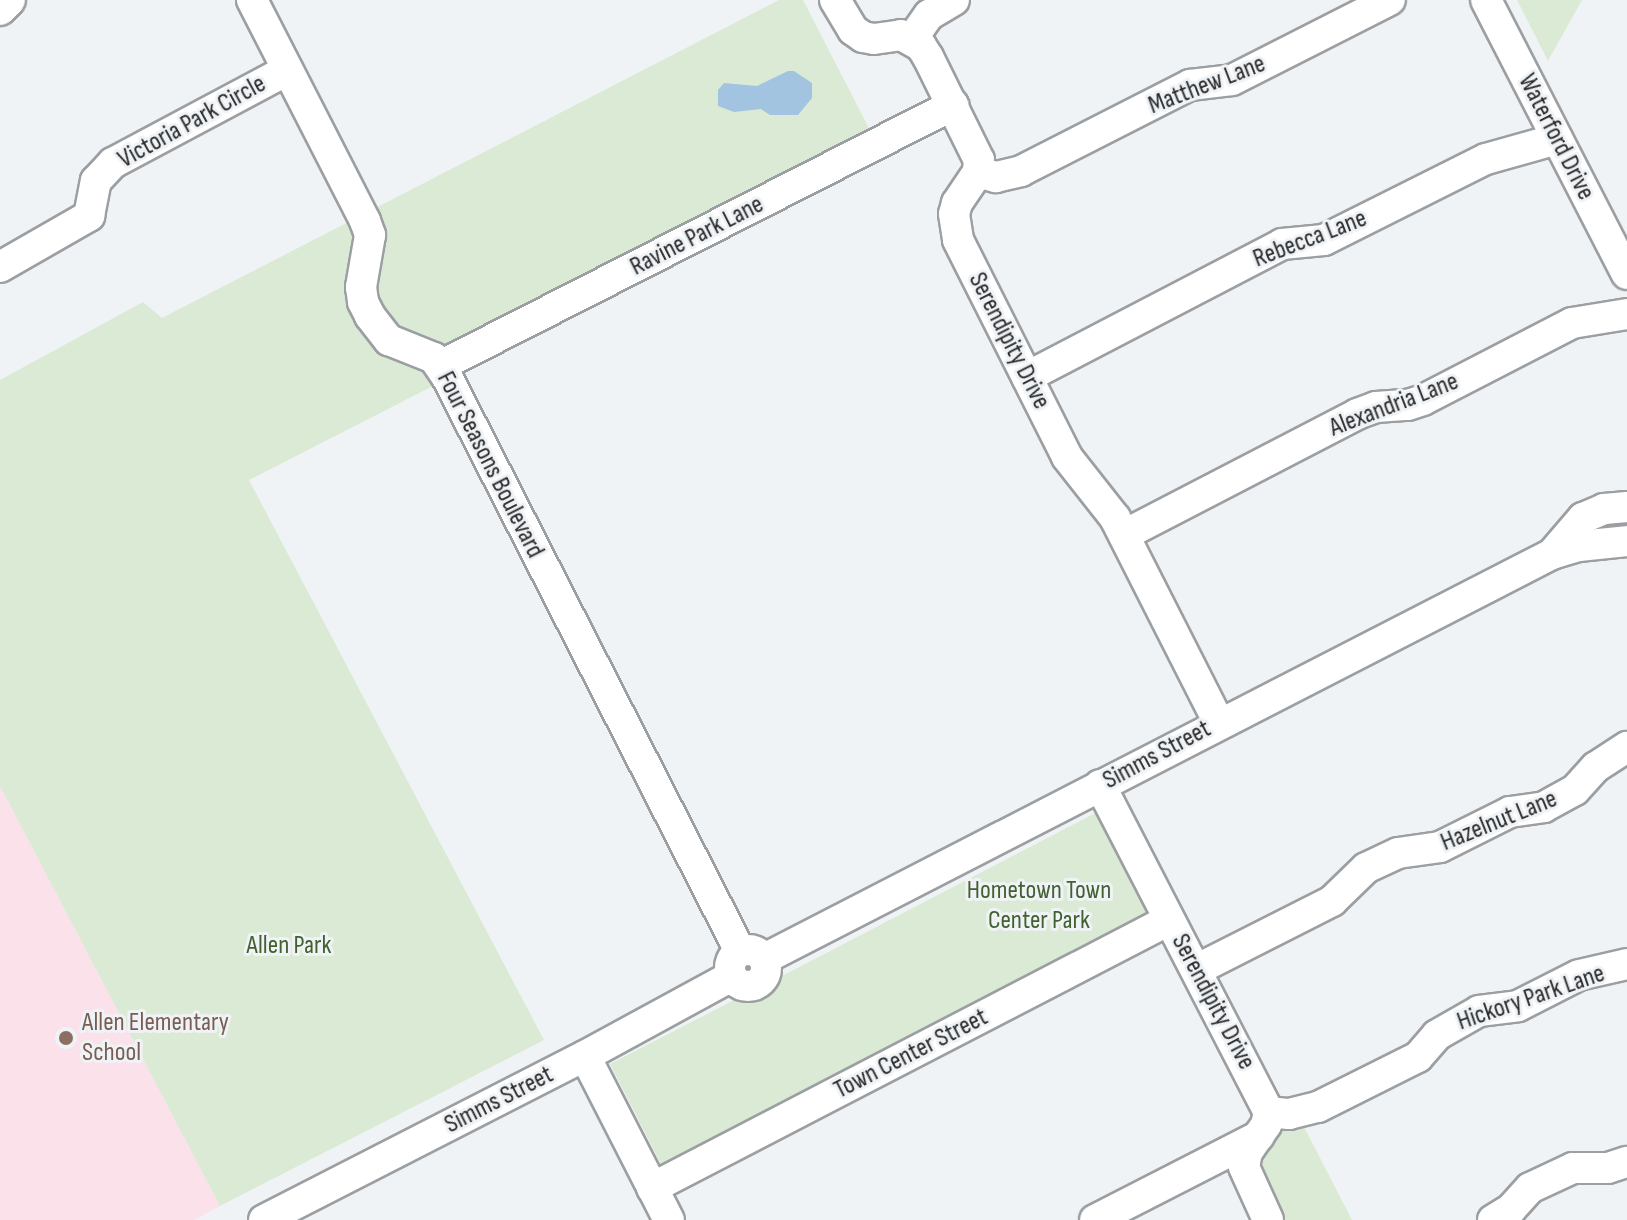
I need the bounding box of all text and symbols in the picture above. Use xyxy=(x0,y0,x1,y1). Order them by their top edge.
street label: Matthew Lane xyxy=(1144,48,1270,122)
street label: Victoria Park Circle xyxy=(113,69,271,175)
street label: Waterford Drive xyxy=(1511,69,1601,205)
street label: Ravine Park Lane xyxy=(625,189,769,283)
street label: Rebecca Lane xyxy=(1249,203,1371,275)
street label: Serendipity Drive xyxy=(961,268,1057,414)
street label: Alexandria Lane xyxy=(1325,366,1463,444)
street label: Four Seasons Boulevard xyxy=(430,367,550,563)
street label: Simms Street xyxy=(1098,714,1216,796)
street label: Hazelnut Lane xyxy=(1436,784,1562,858)
park label: Hometown Town Center Park xyxy=(967,875,1111,936)
street label: Serendipity Drive xyxy=(1164,929,1262,1075)
park label: Allen Park xyxy=(247,930,331,962)
street label: Hickory Park Lane xyxy=(1453,958,1609,1038)
street label: Town Center Street xyxy=(829,1002,993,1106)
place label: Allen Elementary School xyxy=(82,1007,229,1068)
marker: Allen Elementary School xyxy=(57,1029,75,1047)
street label: Simms Street xyxy=(439,1059,559,1141)

